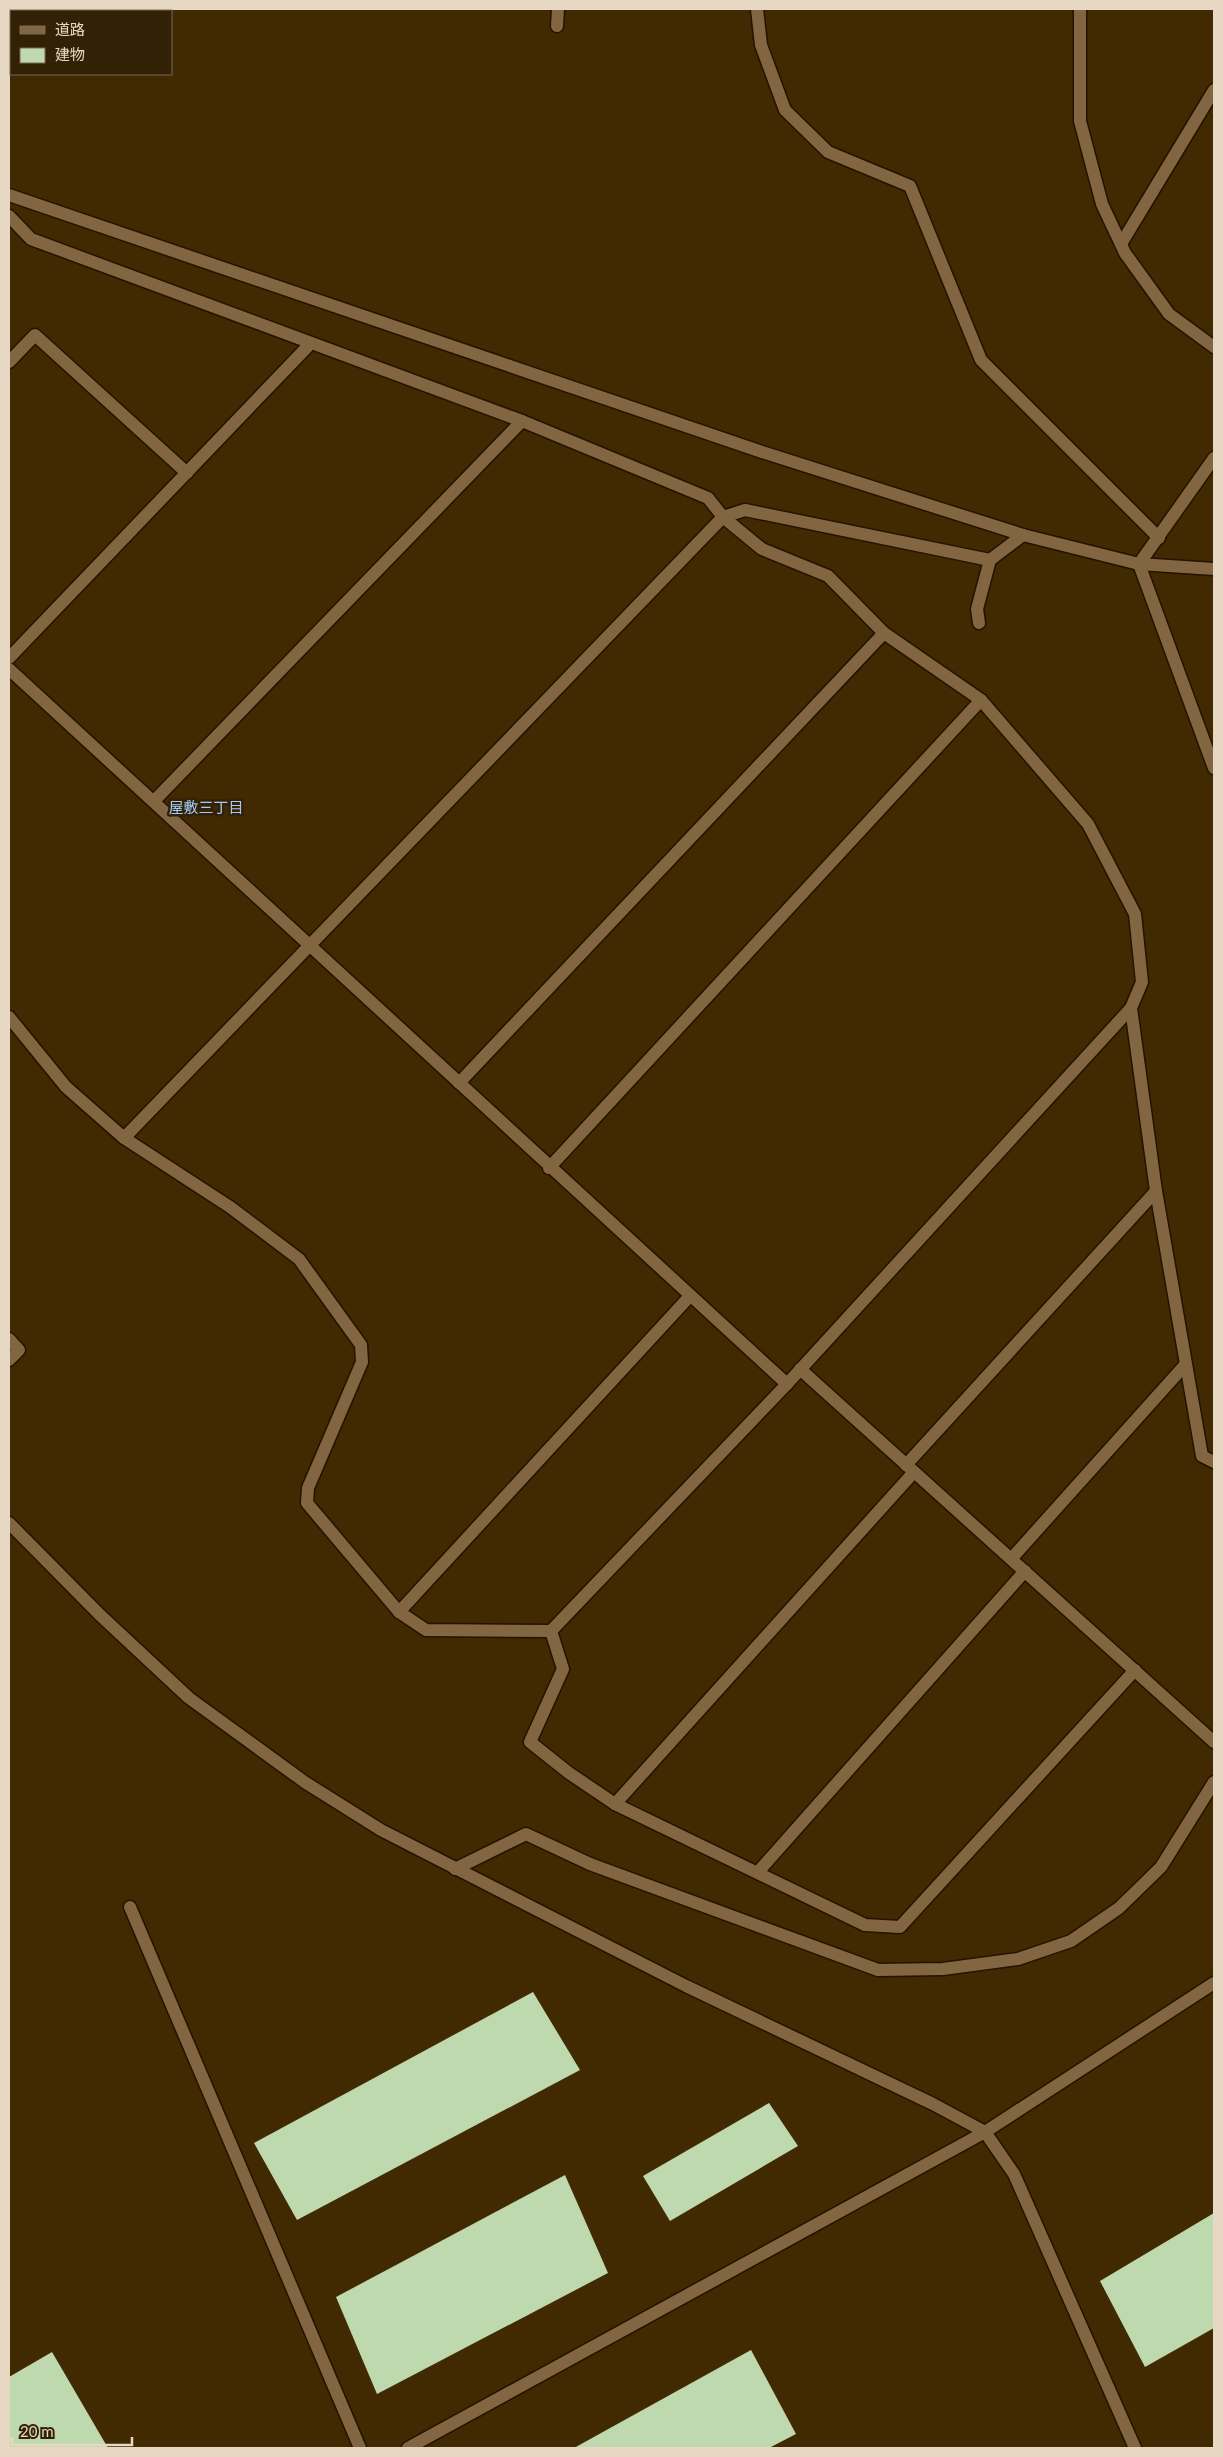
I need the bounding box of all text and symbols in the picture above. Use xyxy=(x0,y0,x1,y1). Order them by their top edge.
legend xyxy=(10,10,172,75)
text: 道路 xyxy=(55,20,85,38)
text: 建物 xyxy=(55,45,85,63)
district label: 屋敷三丁目 xyxy=(168,798,244,816)
scale bar xyxy=(12,2414,132,2446)
text: 20 m xyxy=(20,2422,54,2440)

